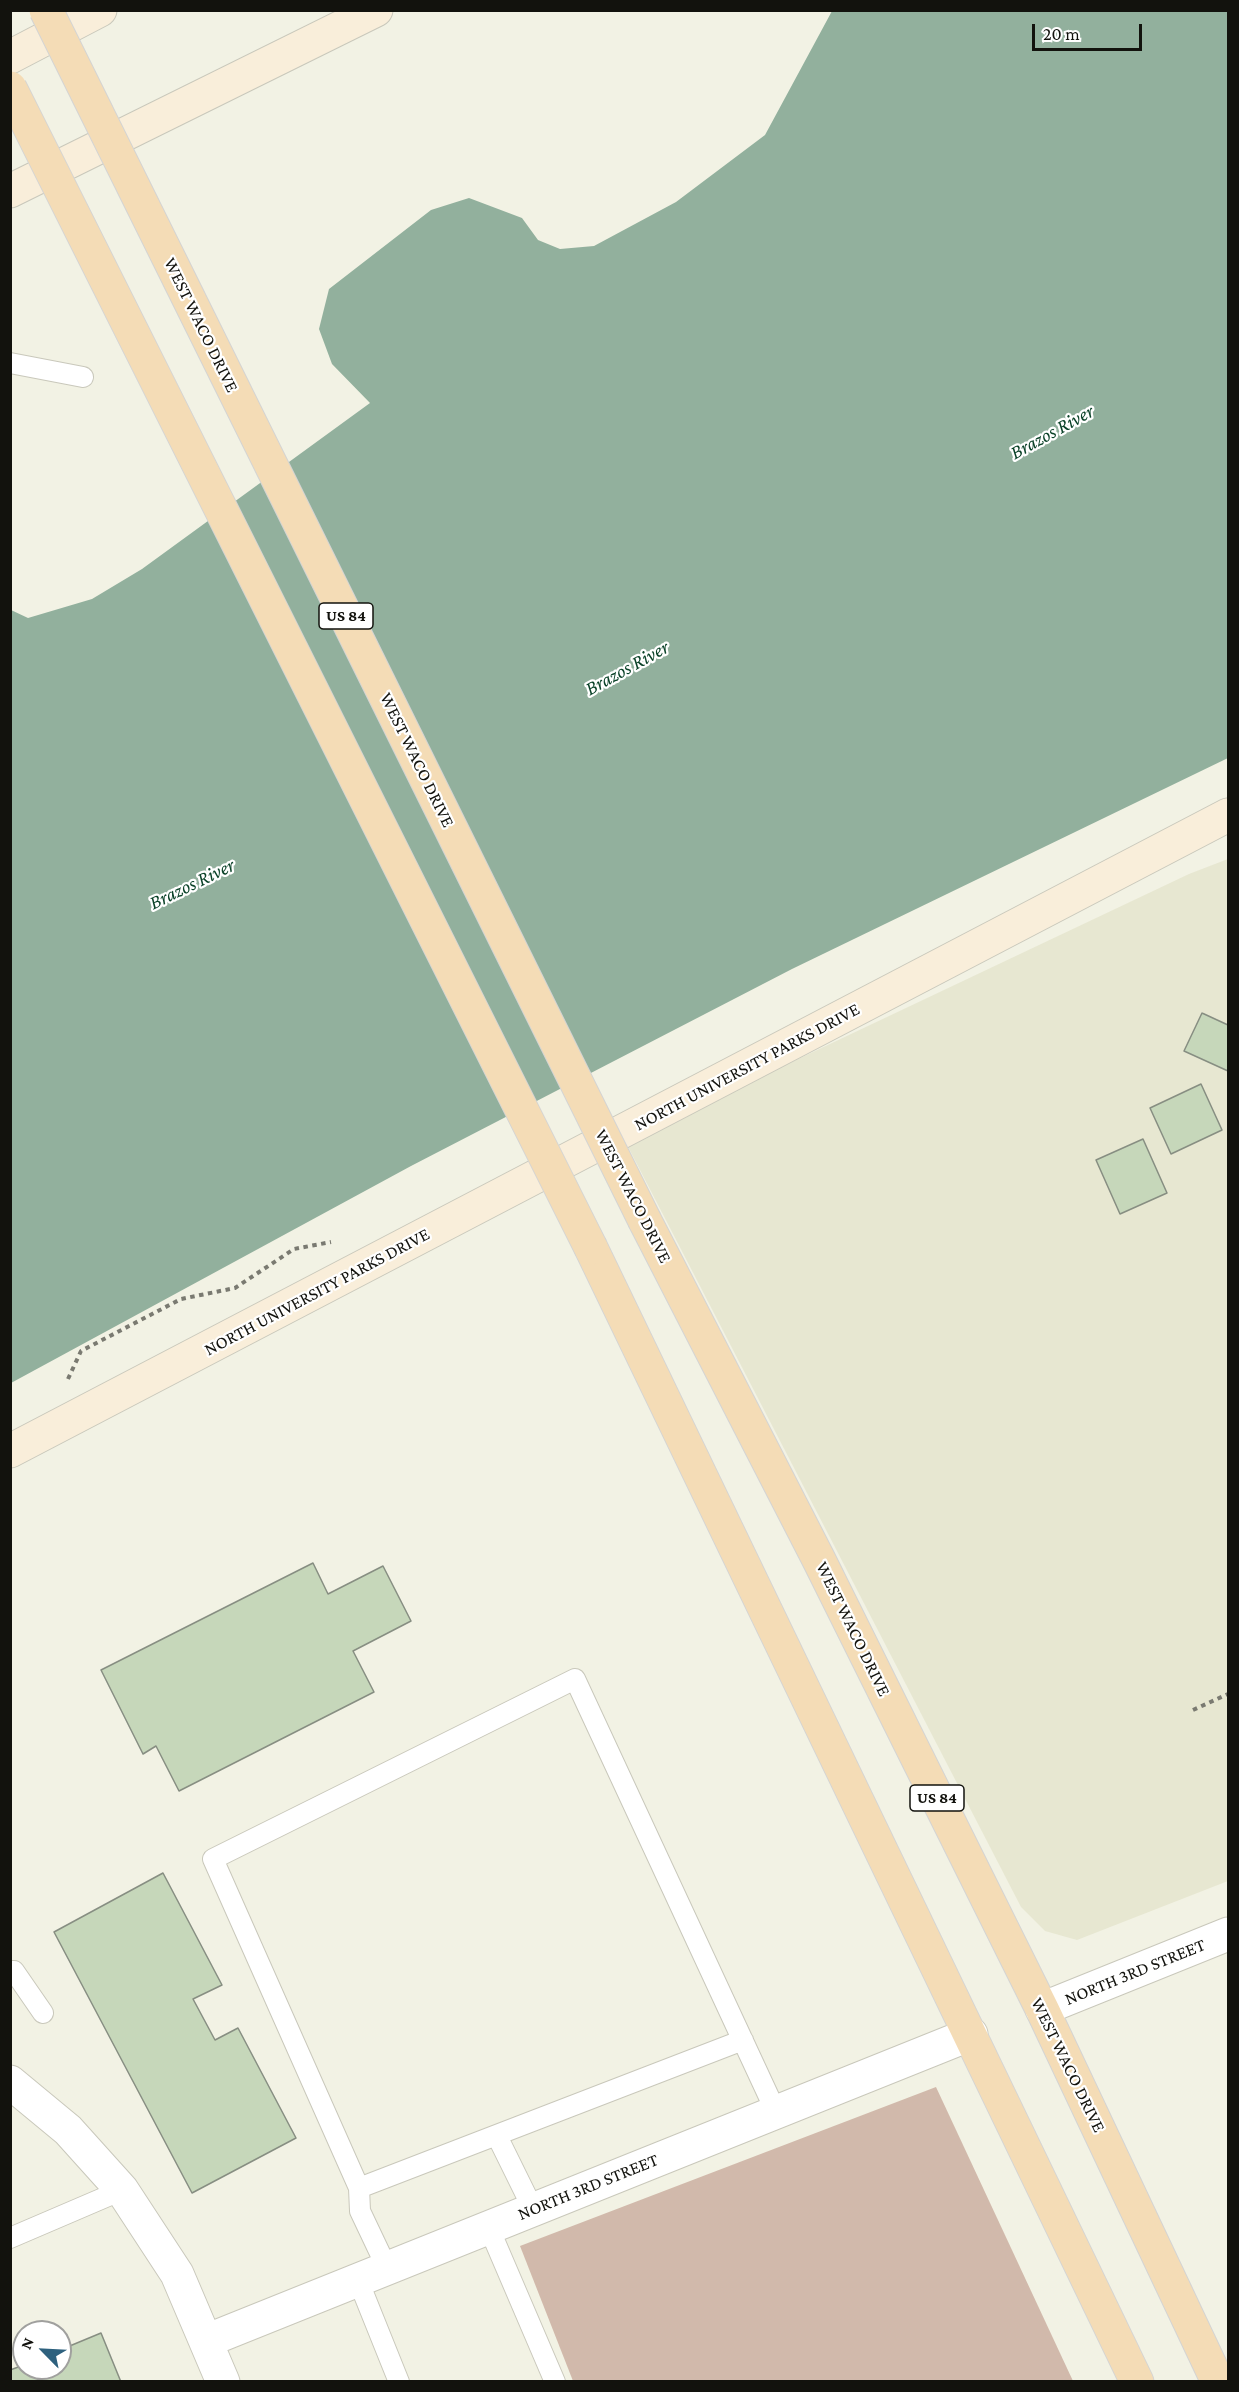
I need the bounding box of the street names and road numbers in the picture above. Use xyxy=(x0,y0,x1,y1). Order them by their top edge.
street label: WEST WACO DRIVE xyxy=(159,254,243,396)
road number: US 84 xyxy=(319,603,373,629)
street label: WEST WACO DRIVE xyxy=(375,689,459,831)
street label: NORTH UNIVERSITY PARKS DRIVE xyxy=(631,998,863,1136)
street label: WEST WACO DRIVE xyxy=(590,1126,676,1266)
street label: NORTH UNIVERSITY PARKS DRIVE xyxy=(201,1223,433,1361)
street label: WEST WACO DRIVE xyxy=(811,1558,895,1700)
road number: US 84 xyxy=(910,1785,964,1811)
street label: NORTH 3RD STREET xyxy=(1062,1934,1208,2010)
street label: WEST WACO DRIVE xyxy=(1026,1994,1110,2136)
street label: NORTH 3RD STREET xyxy=(515,2149,661,2225)

